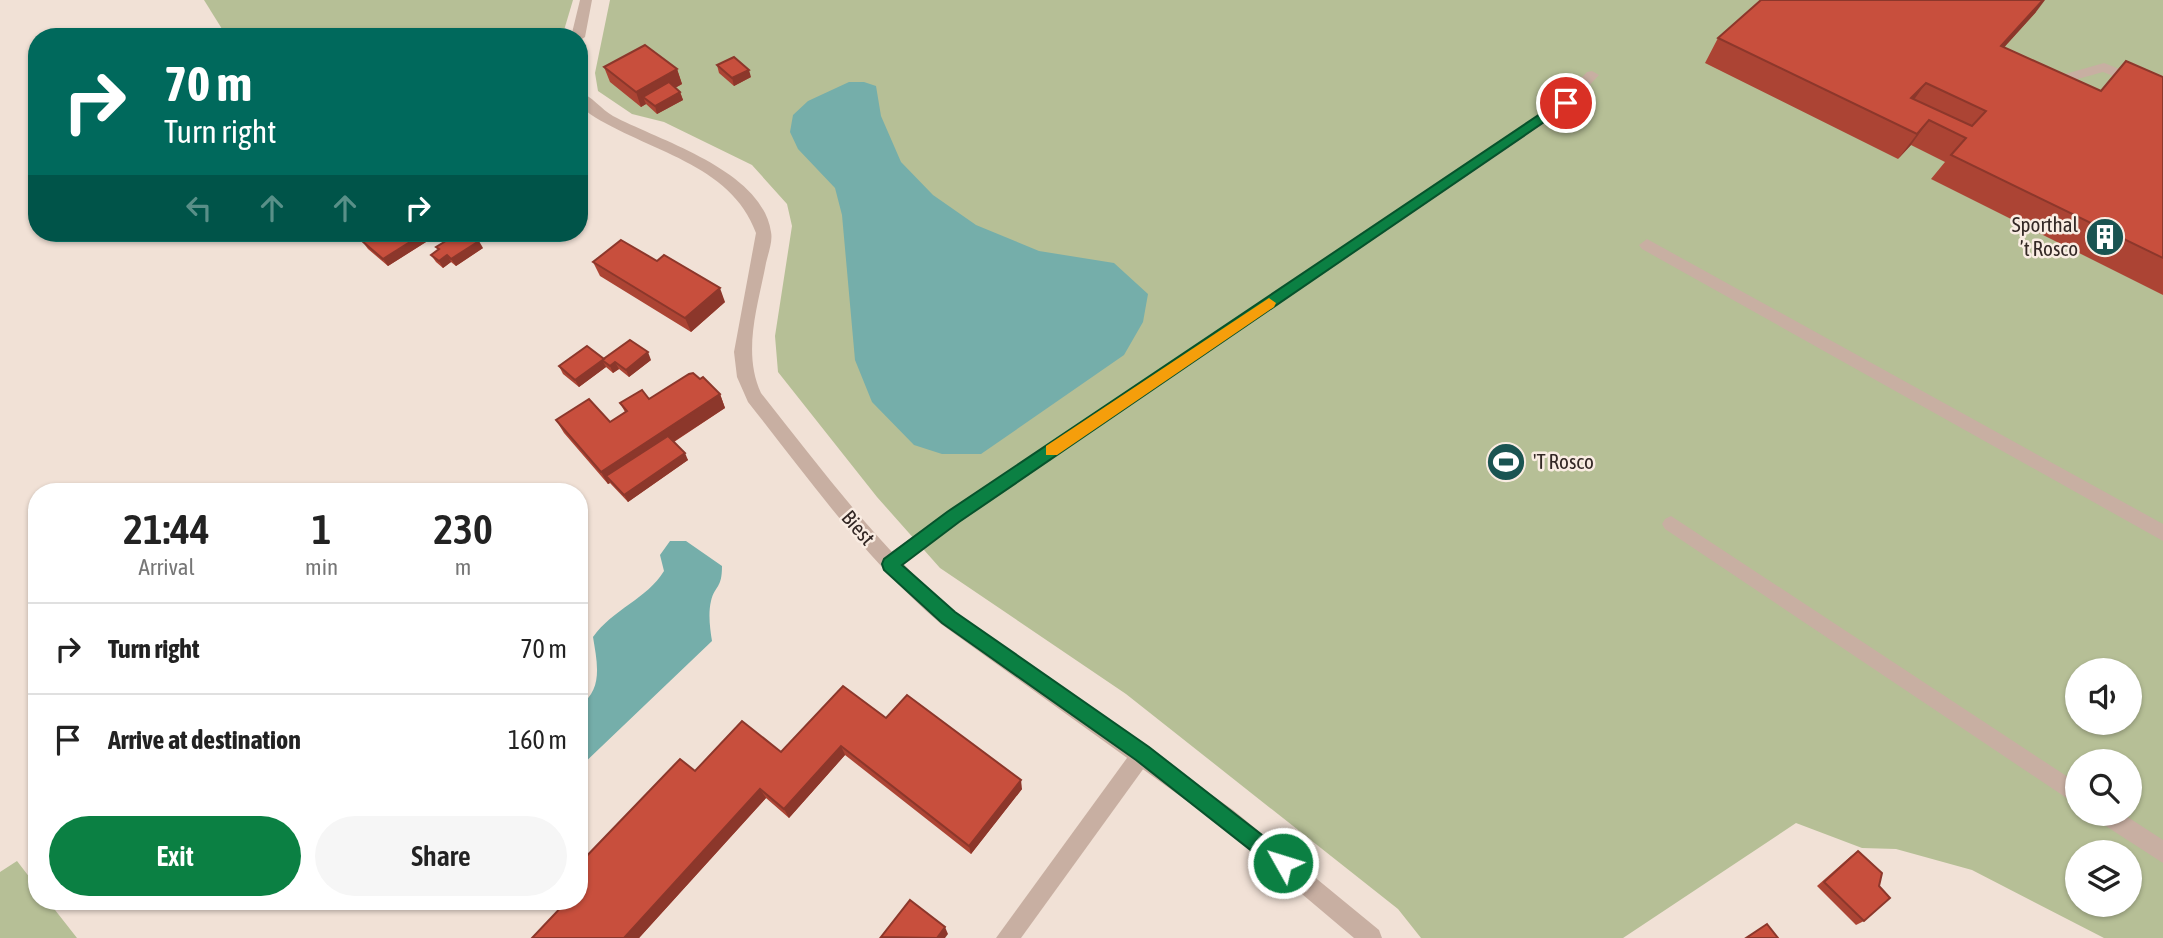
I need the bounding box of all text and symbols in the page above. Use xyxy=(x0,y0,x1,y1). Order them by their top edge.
text: 70 m xyxy=(164,55,252,111)
icon: right xyxy=(49,56,140,147)
pin xyxy=(1536,73,1596,133)
icon: arrive xyxy=(1547,84,1585,122)
text: Turn right xyxy=(164,113,277,150)
icon: left xyxy=(180,189,218,227)
icon: ahead xyxy=(253,189,291,227)
icon: ahead xyxy=(326,189,364,227)
icon: right xyxy=(399,189,437,227)
place label: Sporthal ’t Rosco xyxy=(2012,212,2078,260)
building icon: Sporthal ’t Rosco xyxy=(2084,216,2126,258)
sports icon: 'T Rosco xyxy=(1485,441,1527,483)
place label: 'T Rosco xyxy=(1533,449,1594,473)
text: 21:44 xyxy=(123,505,210,553)
text: 1 xyxy=(312,505,331,553)
text: 230 xyxy=(433,505,493,553)
street label: Biest xyxy=(837,505,880,549)
text: Arrival xyxy=(138,554,195,580)
text: min xyxy=(305,554,338,580)
text: m xyxy=(455,554,471,580)
icon: right xyxy=(49,630,87,668)
text: Turn right xyxy=(108,634,199,664)
text: 70 m xyxy=(520,634,567,664)
map controls xyxy=(2065,658,2142,917)
button: sound xyxy=(2065,658,2142,735)
icon: arrive xyxy=(49,721,87,759)
text: Arrive at destination xyxy=(108,725,301,755)
text: 160 m xyxy=(508,725,567,755)
button: search xyxy=(2065,749,2142,826)
button: Exit xyxy=(49,816,301,896)
button: Share xyxy=(315,816,567,896)
position arrow xyxy=(1246,826,1320,900)
button: layers xyxy=(2065,840,2142,917)

